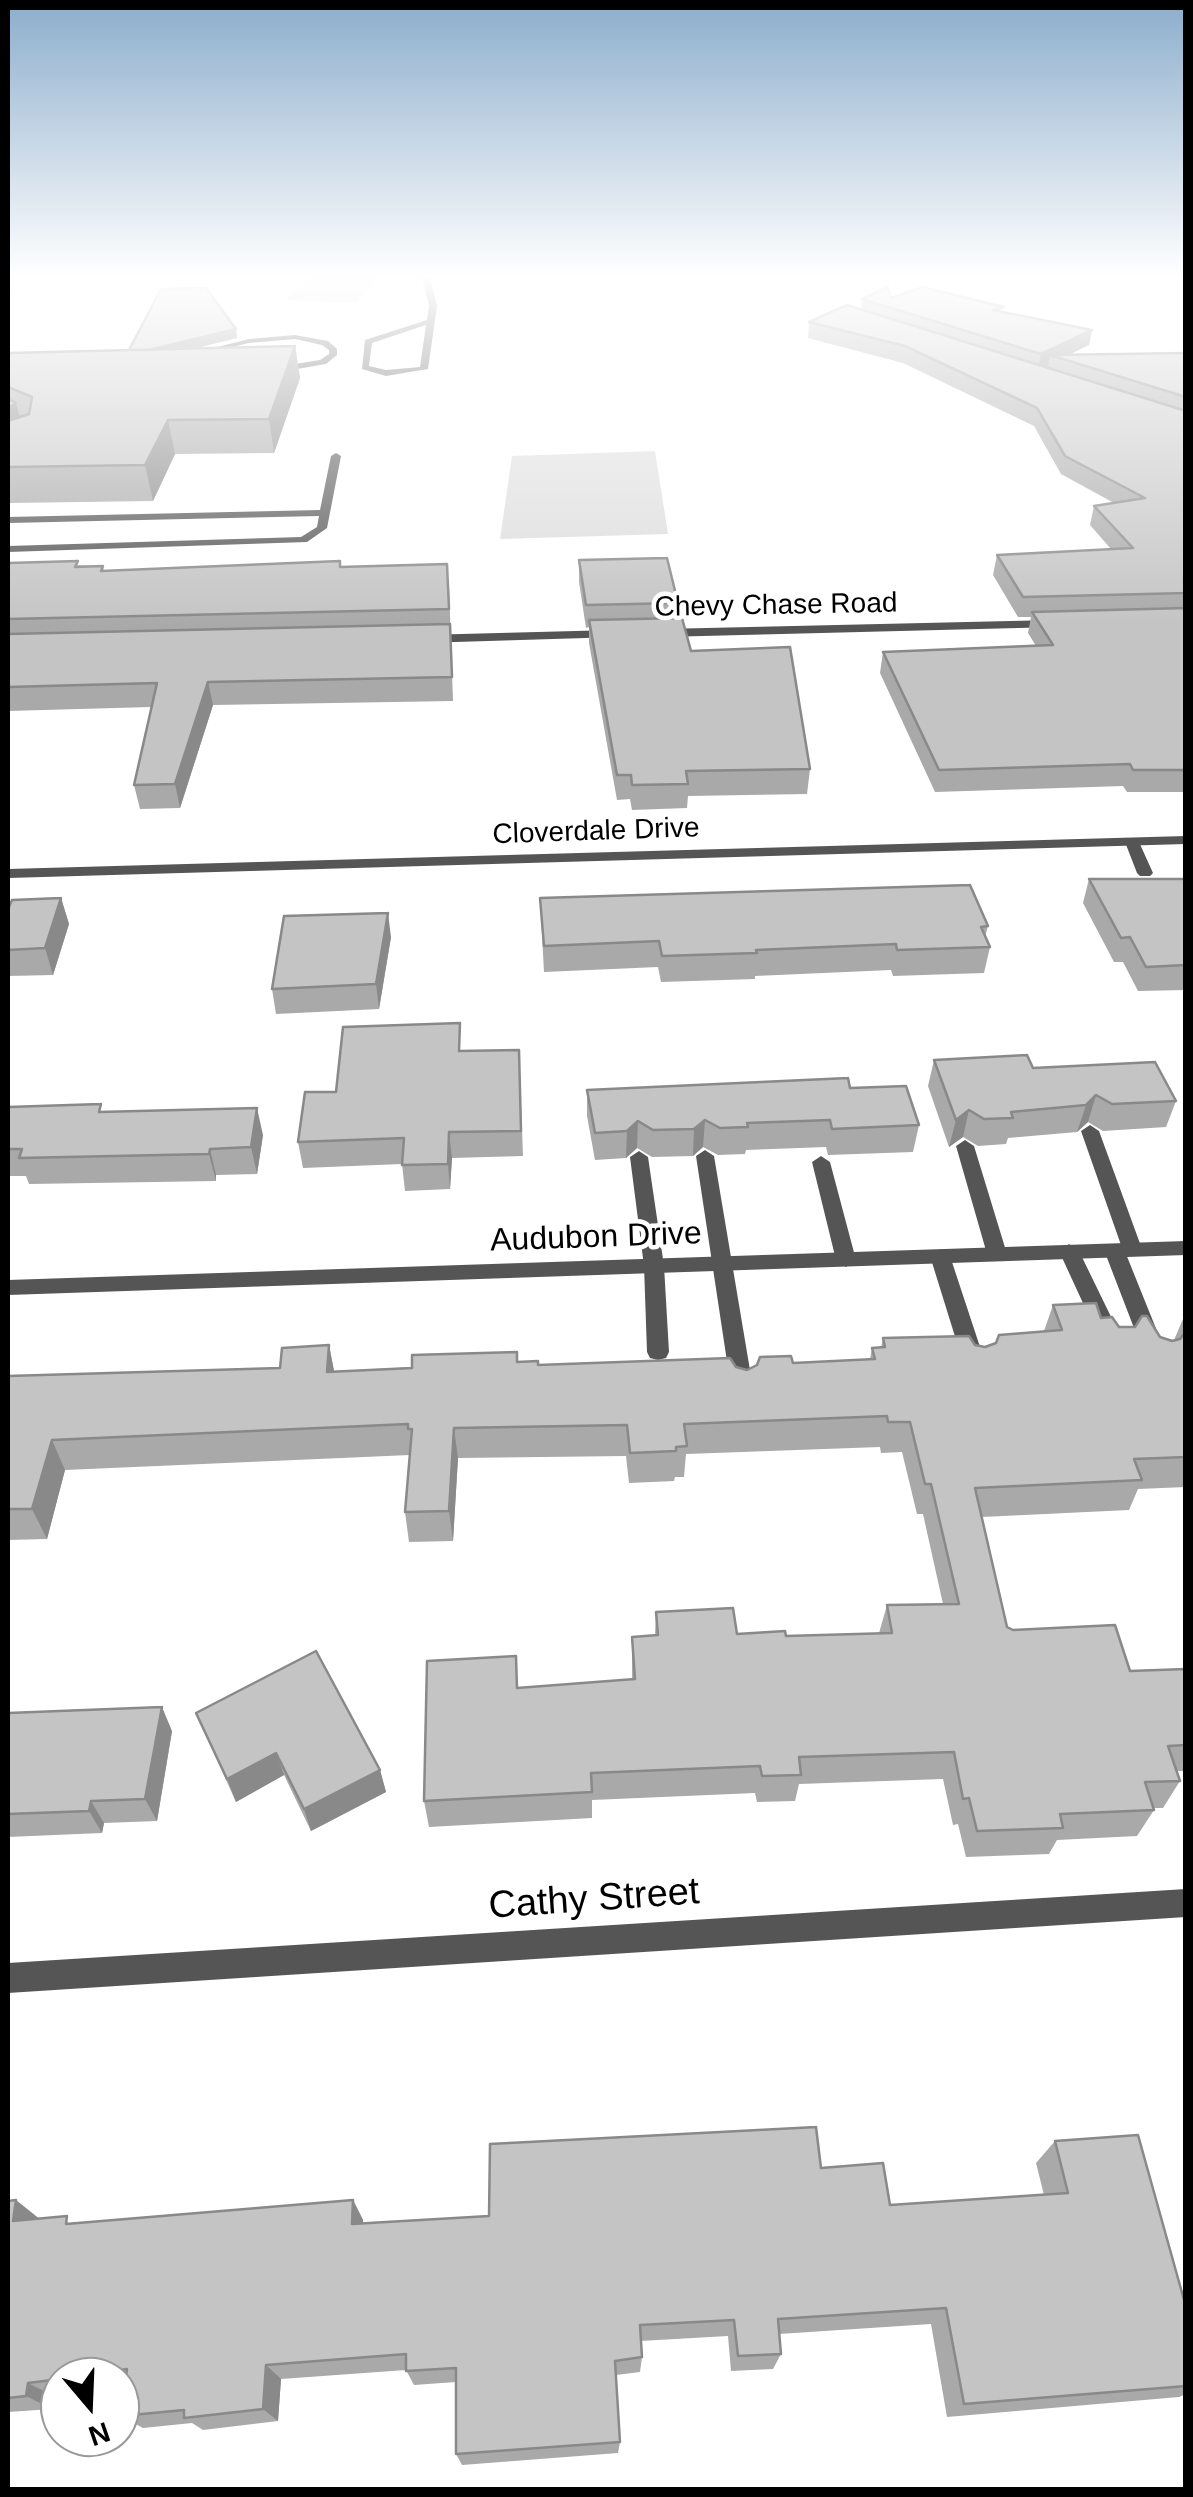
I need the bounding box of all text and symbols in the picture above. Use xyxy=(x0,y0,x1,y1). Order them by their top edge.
street label: Chevy Chase Road xyxy=(654,587,898,625)
street label: Cloverdale Drive xyxy=(492,812,700,852)
street label: Audubon Drive xyxy=(490,1215,702,1261)
street label: Cathy Street xyxy=(487,1870,701,1930)
north arrow xyxy=(40,2357,140,2457)
text: N xyxy=(85,2416,114,2452)

